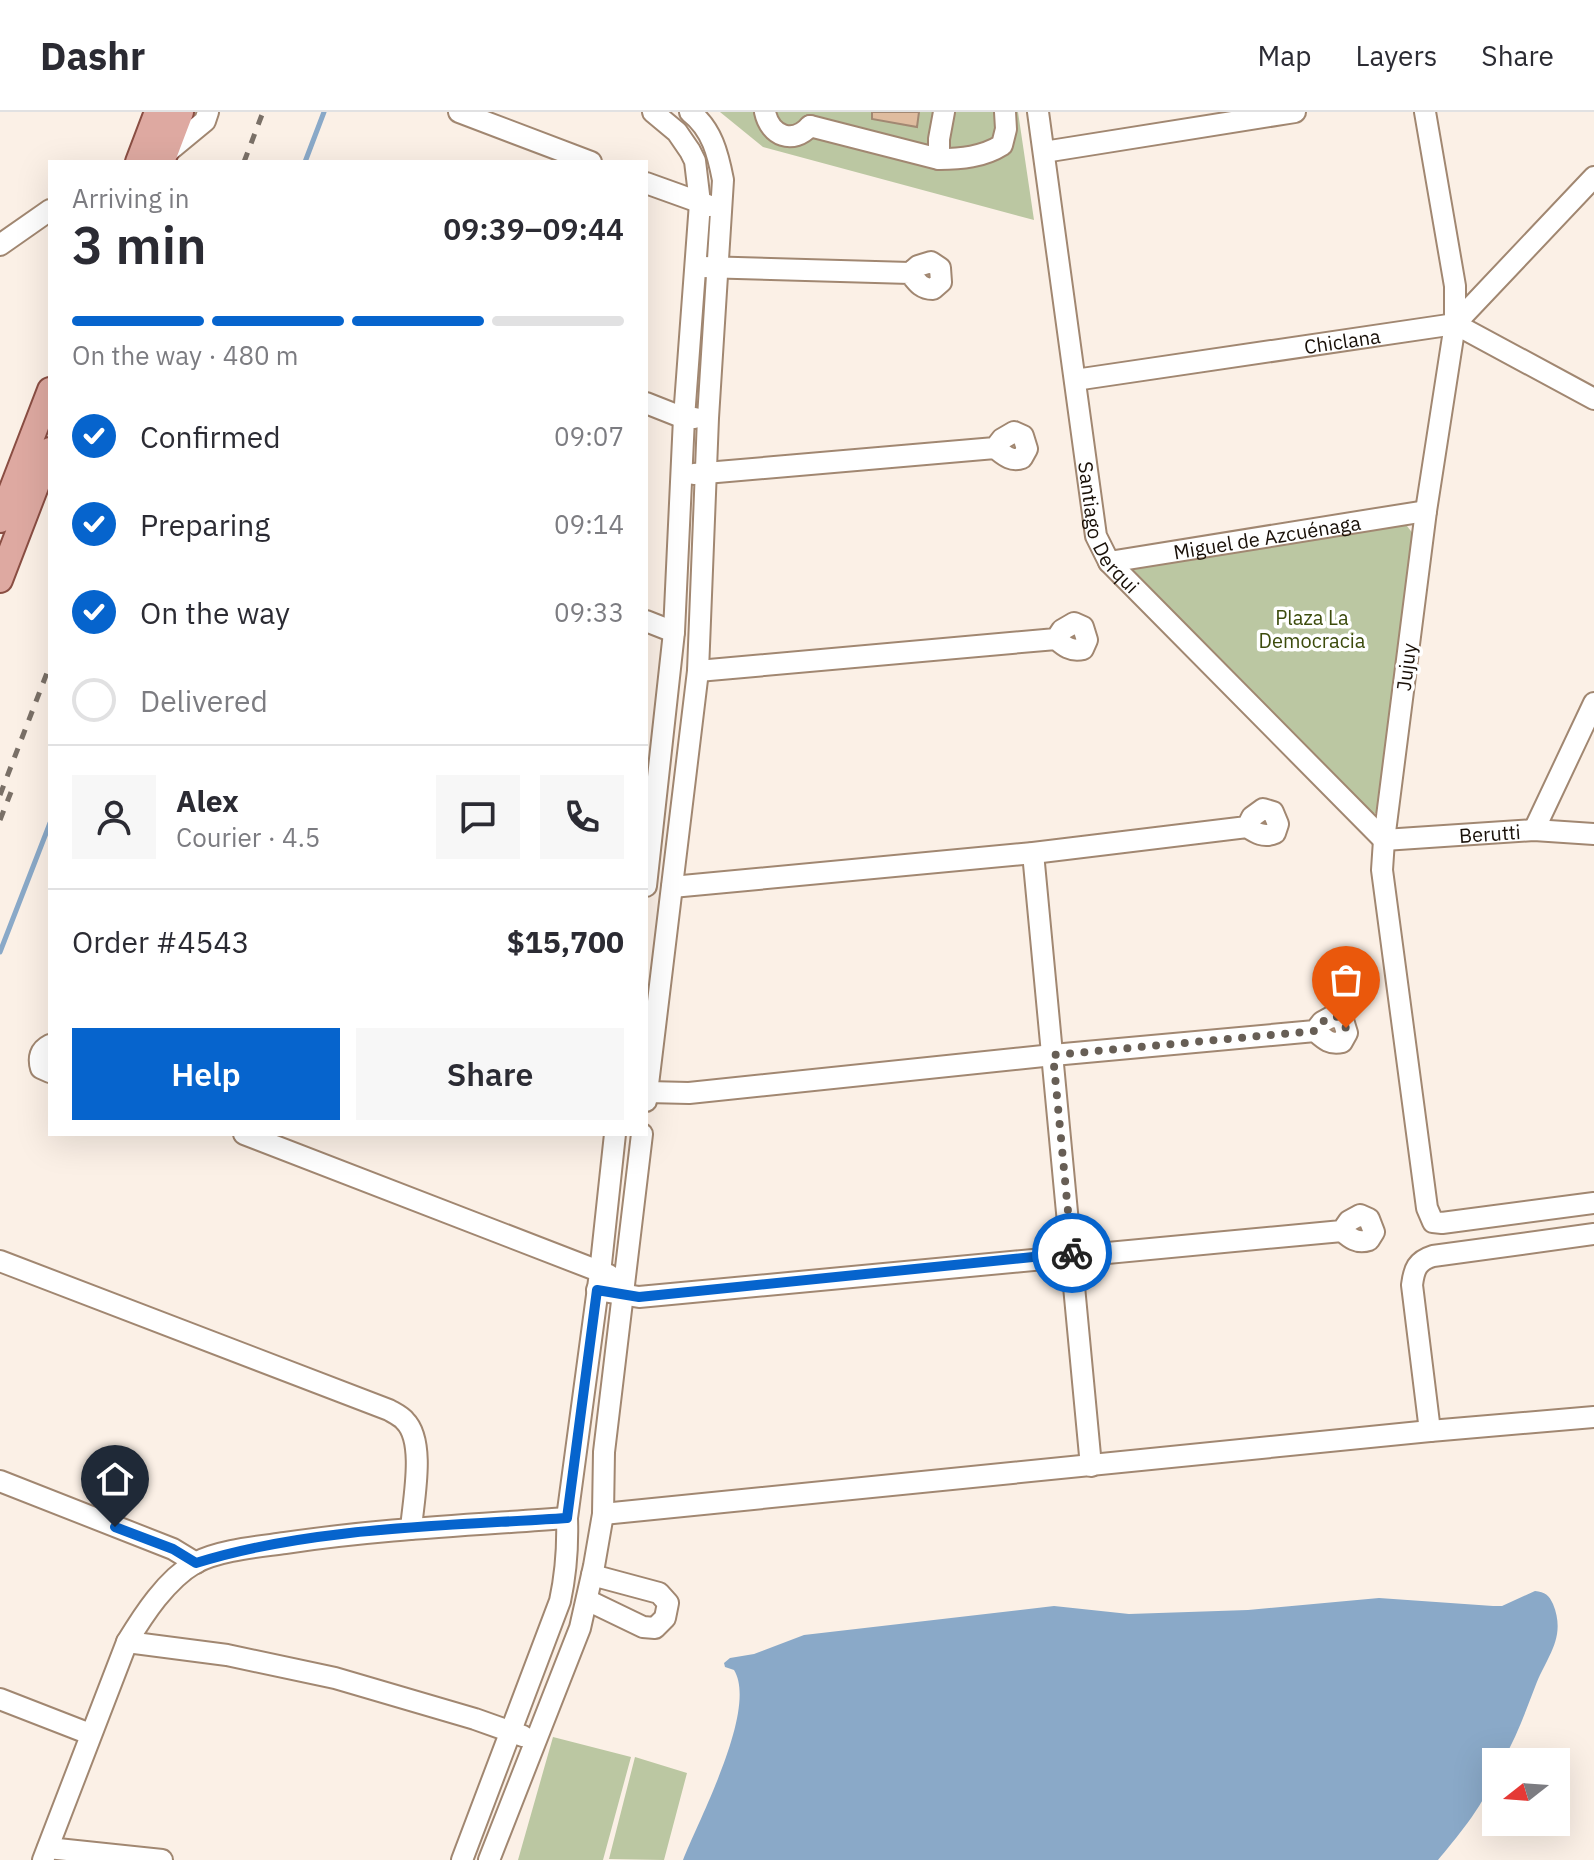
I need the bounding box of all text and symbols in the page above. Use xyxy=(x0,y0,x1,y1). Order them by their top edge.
text: Dashr xyxy=(40,31,145,80)
text: Map xyxy=(1257,37,1311,74)
text: Layers xyxy=(1355,37,1437,74)
text: Share xyxy=(1481,37,1554,74)
text: Arriving in xyxy=(72,181,189,215)
text: 09:39–09:44 xyxy=(443,209,624,248)
text: 3 min xyxy=(72,211,207,278)
street label: Chiclana xyxy=(1302,322,1383,360)
text: On the way · 480 m xyxy=(72,338,298,372)
icon: check xyxy=(72,414,116,458)
text: Confirmed xyxy=(140,417,281,456)
text: 09:07 xyxy=(554,419,624,453)
street label: Santiago Derqui xyxy=(1072,460,1145,599)
icon: check xyxy=(72,502,116,546)
text: Preparing xyxy=(140,505,270,544)
text: 09:14 xyxy=(554,507,624,541)
street label: Miguel de Azcuénaga xyxy=(1171,508,1363,565)
icon: check xyxy=(72,590,116,634)
text: On the way xyxy=(140,593,290,632)
text: 09:33 xyxy=(554,595,624,629)
park label: Plaza La Democracia xyxy=(1259,604,1366,654)
street label: Jujuy xyxy=(1390,642,1422,692)
text: Delivered xyxy=(140,681,268,720)
button: person xyxy=(72,775,156,859)
button: chat xyxy=(436,775,520,859)
button: phone xyxy=(540,775,624,859)
text: Alex xyxy=(176,781,239,820)
street label: Berutti xyxy=(1458,817,1521,848)
text: Courier · 4.5 xyxy=(176,820,320,854)
text: Order #4543 xyxy=(72,922,249,961)
text: $15,700 xyxy=(507,922,624,961)
pin xyxy=(1312,946,1380,1028)
icon: bag xyxy=(1324,958,1368,1002)
button: Help xyxy=(72,1028,340,1120)
button: Share xyxy=(356,1028,624,1120)
courier xyxy=(1032,1213,1112,1293)
icon: bike xyxy=(1050,1231,1094,1275)
pin xyxy=(81,1445,149,1527)
icon: home xyxy=(93,1457,137,1501)
north arrow xyxy=(1482,1748,1570,1836)
map controls xyxy=(1482,1748,1570,1836)

